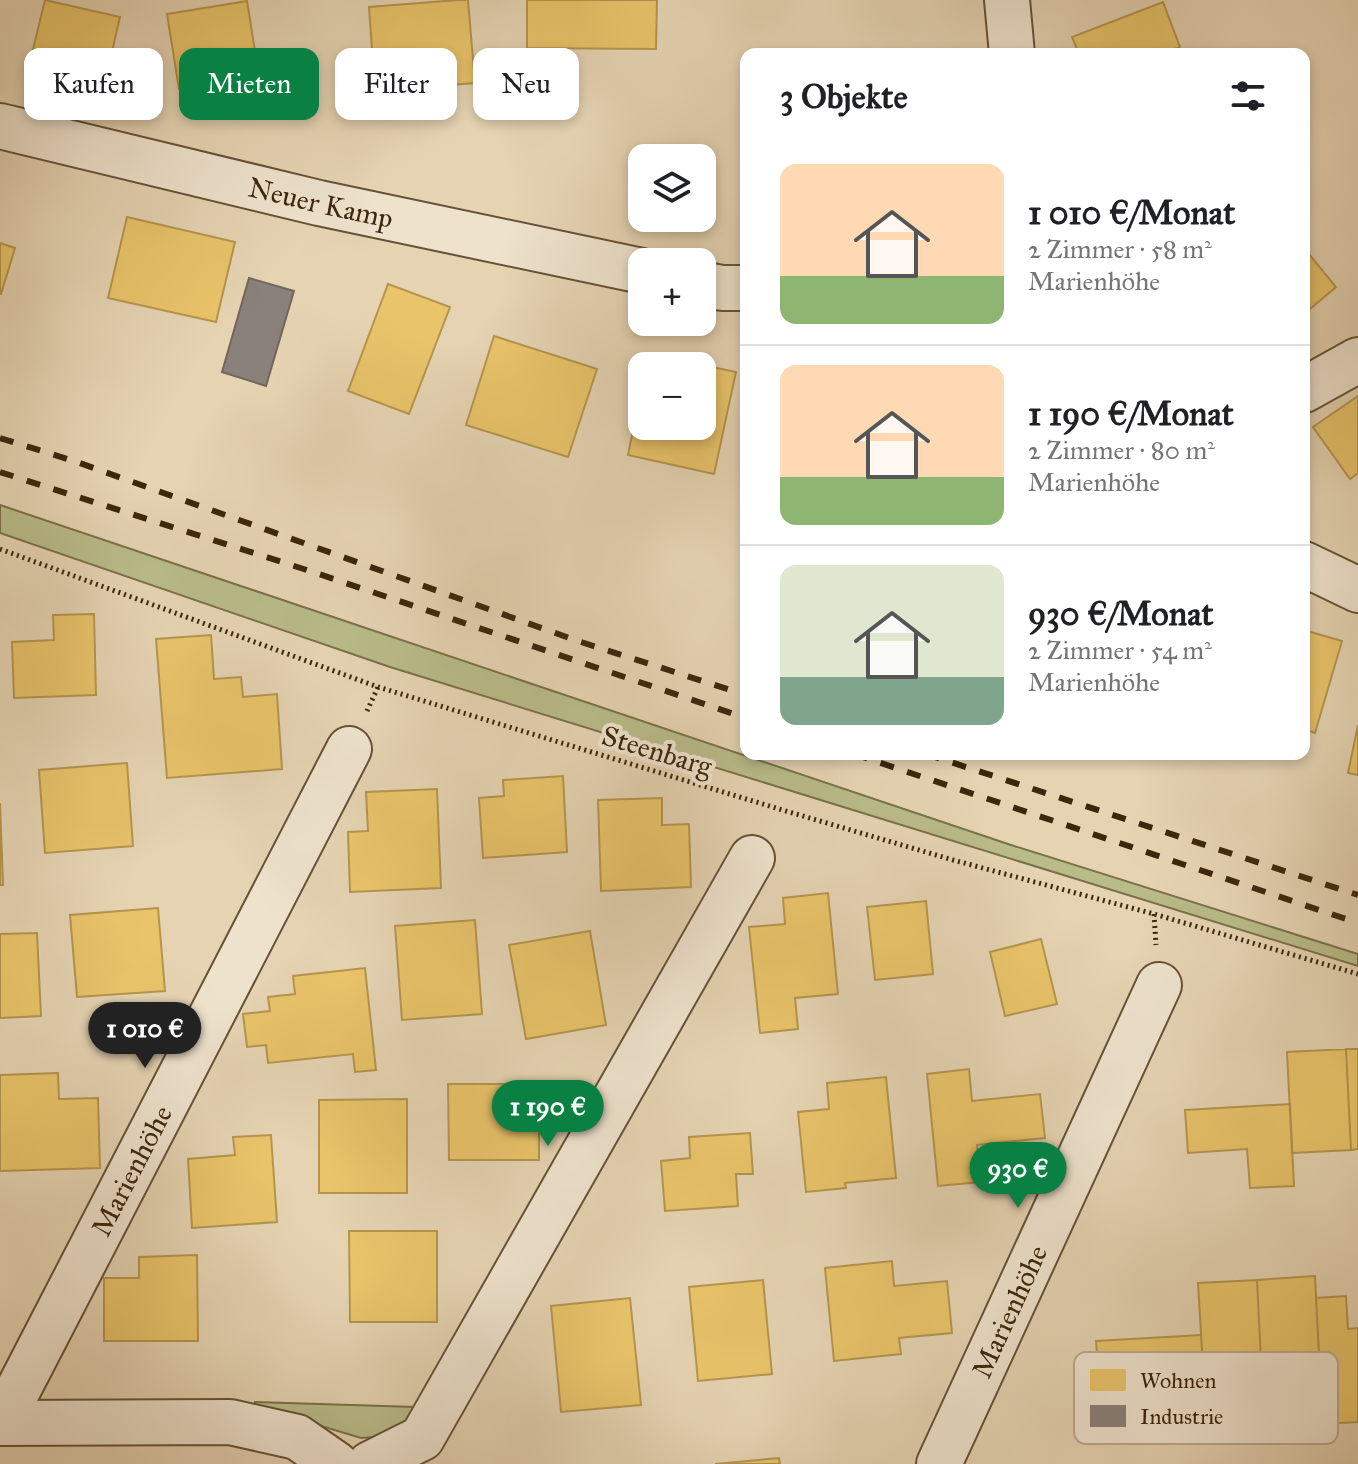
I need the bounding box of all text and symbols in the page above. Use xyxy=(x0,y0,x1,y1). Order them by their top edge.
chip: Kaufen xyxy=(24,48,163,120)
chip: Mieten xyxy=(179,48,319,120)
chip: Filter xyxy=(335,48,457,120)
chip: Neu xyxy=(473,48,579,120)
icon: filters xyxy=(1226,74,1270,118)
text: 3 Objekte xyxy=(780,76,908,117)
map controls xyxy=(628,144,716,440)
button: layers xyxy=(628,144,716,232)
street label: Neuer Kamp xyxy=(245,169,396,236)
text: 1 010 €/Monat xyxy=(1028,192,1235,233)
icon: home xyxy=(844,196,940,292)
text: 2 Zimmer · 58 m² xyxy=(1028,233,1212,265)
button: + xyxy=(628,248,716,336)
text: Marienhöhe xyxy=(1028,265,1160,297)
button: − xyxy=(628,352,716,440)
text: 1 190 €/Monat xyxy=(1028,393,1234,434)
icon: home xyxy=(844,397,940,493)
text: 2 Zimmer · 80 m² xyxy=(1028,434,1215,466)
text: Marienhöhe xyxy=(1028,466,1160,498)
text: 930 €/Monat xyxy=(1028,593,1214,634)
icon: home xyxy=(844,597,940,693)
text: 2 Zimmer · 54 m² xyxy=(1028,634,1212,666)
text: Marienhöhe xyxy=(1028,666,1160,698)
street label: Steenbarg xyxy=(598,718,717,785)
pin: 1 010 € xyxy=(71,1002,219,1070)
text: 1 010 € xyxy=(106,1012,184,1044)
pin: 1 190 € xyxy=(474,1080,622,1148)
text: 1 190 € xyxy=(510,1090,586,1122)
street label: Marienhöhe xyxy=(83,1099,180,1242)
pin: 930 € xyxy=(962,1142,1074,1210)
text: 930 € xyxy=(988,1152,1048,1184)
street label: Marienhöhe xyxy=(963,1239,1055,1383)
legend xyxy=(1074,1352,1338,1444)
text: Wohnen xyxy=(1140,1367,1216,1394)
text: Industrie xyxy=(1140,1403,1223,1430)

